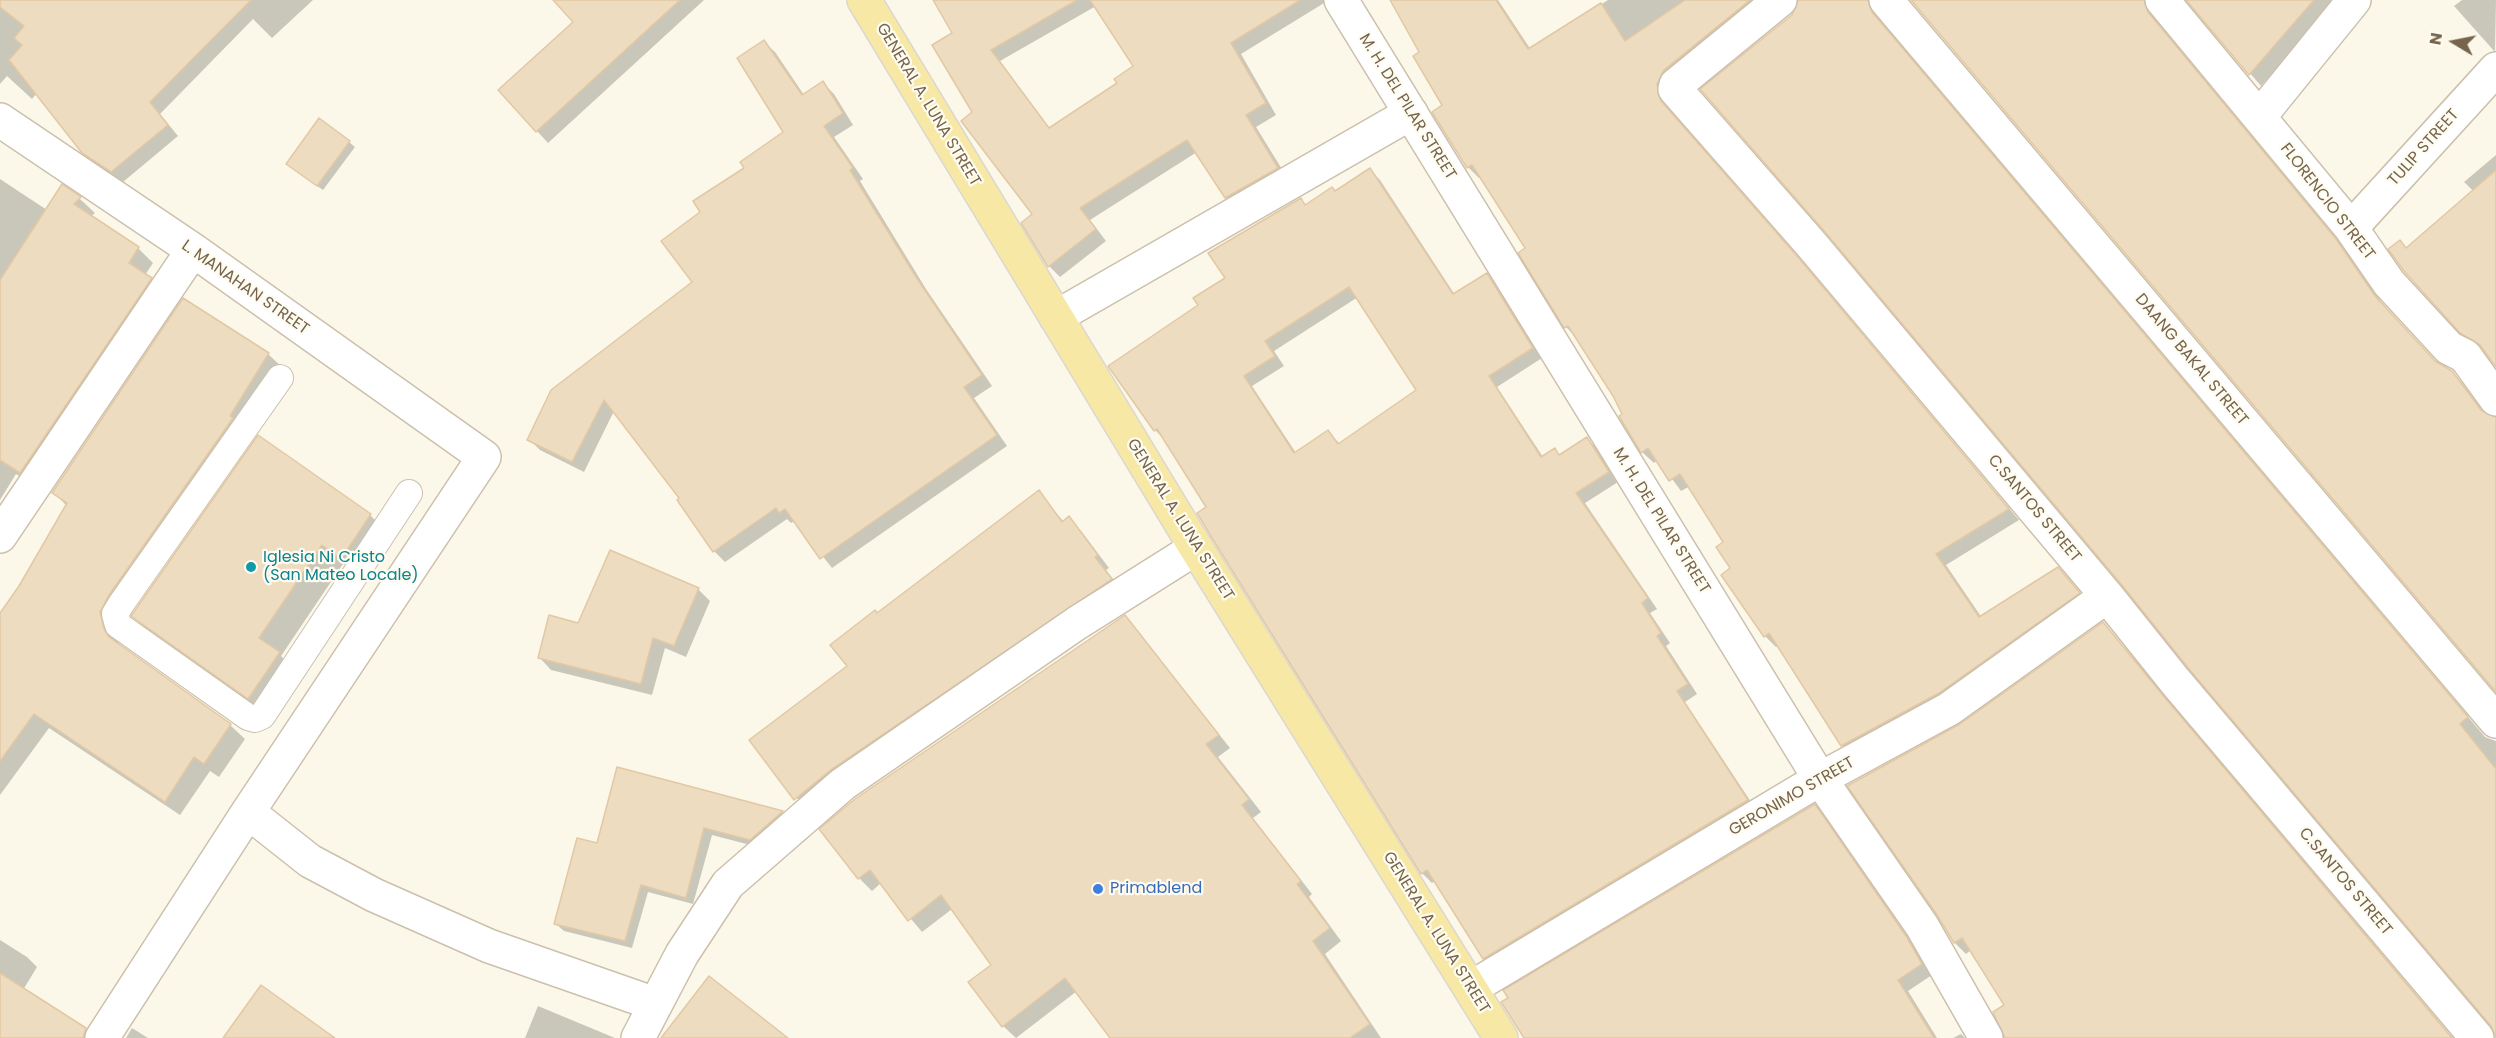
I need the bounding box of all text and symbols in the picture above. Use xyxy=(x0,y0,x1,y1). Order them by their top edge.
north arrow xyxy=(2424,12,2484,72)
street label: GENERAL A. LUNA STREET xyxy=(872,20,984,190)
street label: M. H. DEL PILAR STREET xyxy=(1354,30,1460,184)
text: N xyxy=(2423,31,2448,47)
street label: TULIP STREET xyxy=(2385,106,2463,190)
street label: FLORENCIO STREET xyxy=(2276,140,2378,264)
street label: L. MANAHAN STREET xyxy=(178,237,312,339)
street label: DAANG BAKAL STREET xyxy=(2130,290,2252,430)
street label: GENERAL A. LUNA STREET xyxy=(1122,436,1238,604)
street label: M. H. DEL PILAR STREET xyxy=(1608,444,1714,598)
street label: C.SANTOS STREET xyxy=(1983,451,2085,567)
place label: Iglesia Ni Cristo (San Mateo Locale) xyxy=(263,548,419,586)
marker: Iglesia Ni Cristo (San Mateo Locale) xyxy=(244,560,258,574)
street label: GERONIMO STREET xyxy=(1726,753,1858,841)
street label: C.SANTOS STREET xyxy=(2294,824,2396,940)
street label: GENERAL A. LUNA STREET xyxy=(1378,849,1494,1017)
place label: Primablend xyxy=(1110,879,1202,899)
marker: Primablend xyxy=(1091,882,1105,896)

